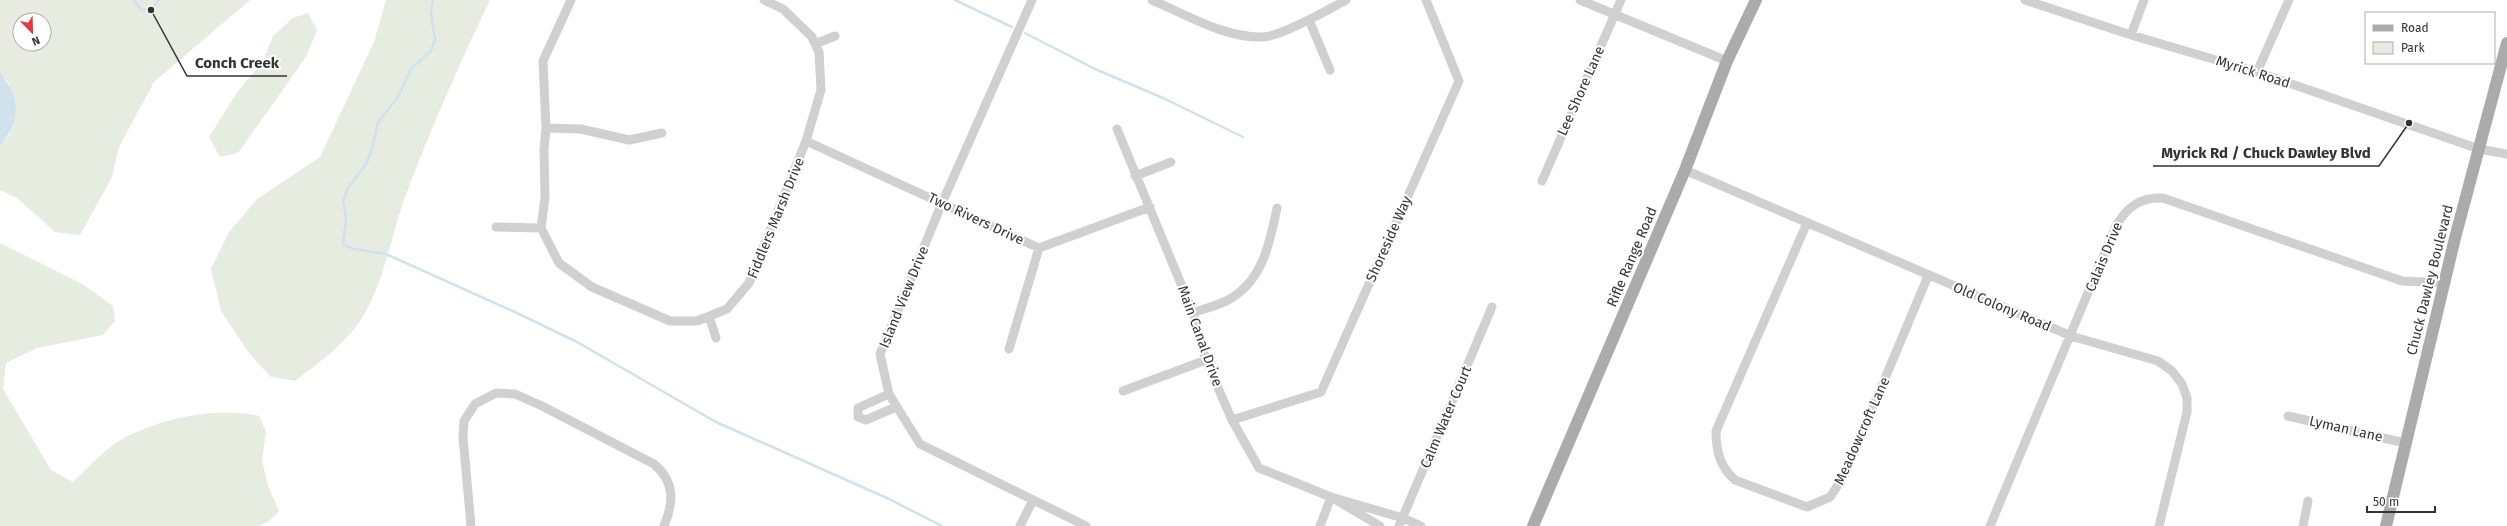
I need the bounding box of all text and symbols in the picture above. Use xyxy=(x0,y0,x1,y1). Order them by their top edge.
north arrow xyxy=(12,12,52,52)
legend xyxy=(2365,12,2495,64)
text: Road xyxy=(2401,21,2429,35)
text: N xyxy=(30,33,42,48)
text: Park xyxy=(2401,41,2425,55)
street label: Lee Shore Lane xyxy=(1554,44,1608,138)
callout: Conch Creek xyxy=(187,49,287,76)
street label: Myrick Road xyxy=(2214,52,2292,92)
text: Conch Creek xyxy=(195,54,280,72)
callout: Myrick Rd / Chuck Dawley Blvd xyxy=(2153,139,2379,166)
text: Myrick Rd / Chuck Dawley Blvd xyxy=(2161,144,2371,162)
street label: Fiddlers Marsh Drive xyxy=(744,155,808,281)
street label: Two Rivers Drive xyxy=(925,189,1027,249)
street label: Shoreside Way xyxy=(1362,193,1416,285)
street label: Chuck Dawley Boulevard xyxy=(2403,203,2457,357)
street label: Rifle Range Road xyxy=(1603,205,1661,309)
street label: Calais Drive xyxy=(2082,220,2126,294)
street label: Island View Drive xyxy=(876,243,932,351)
street label: Old Colony Road xyxy=(1950,279,2054,335)
street label: Main Canal Drive xyxy=(1174,283,1226,389)
street label: Calm Water Court xyxy=(1417,362,1476,471)
street label: Meadowcroft Lane xyxy=(1831,374,1893,488)
street label: Lyman Lane xyxy=(2308,412,2384,446)
scale bar xyxy=(2367,488,2435,514)
text: 50 m xyxy=(2373,495,2399,509)

